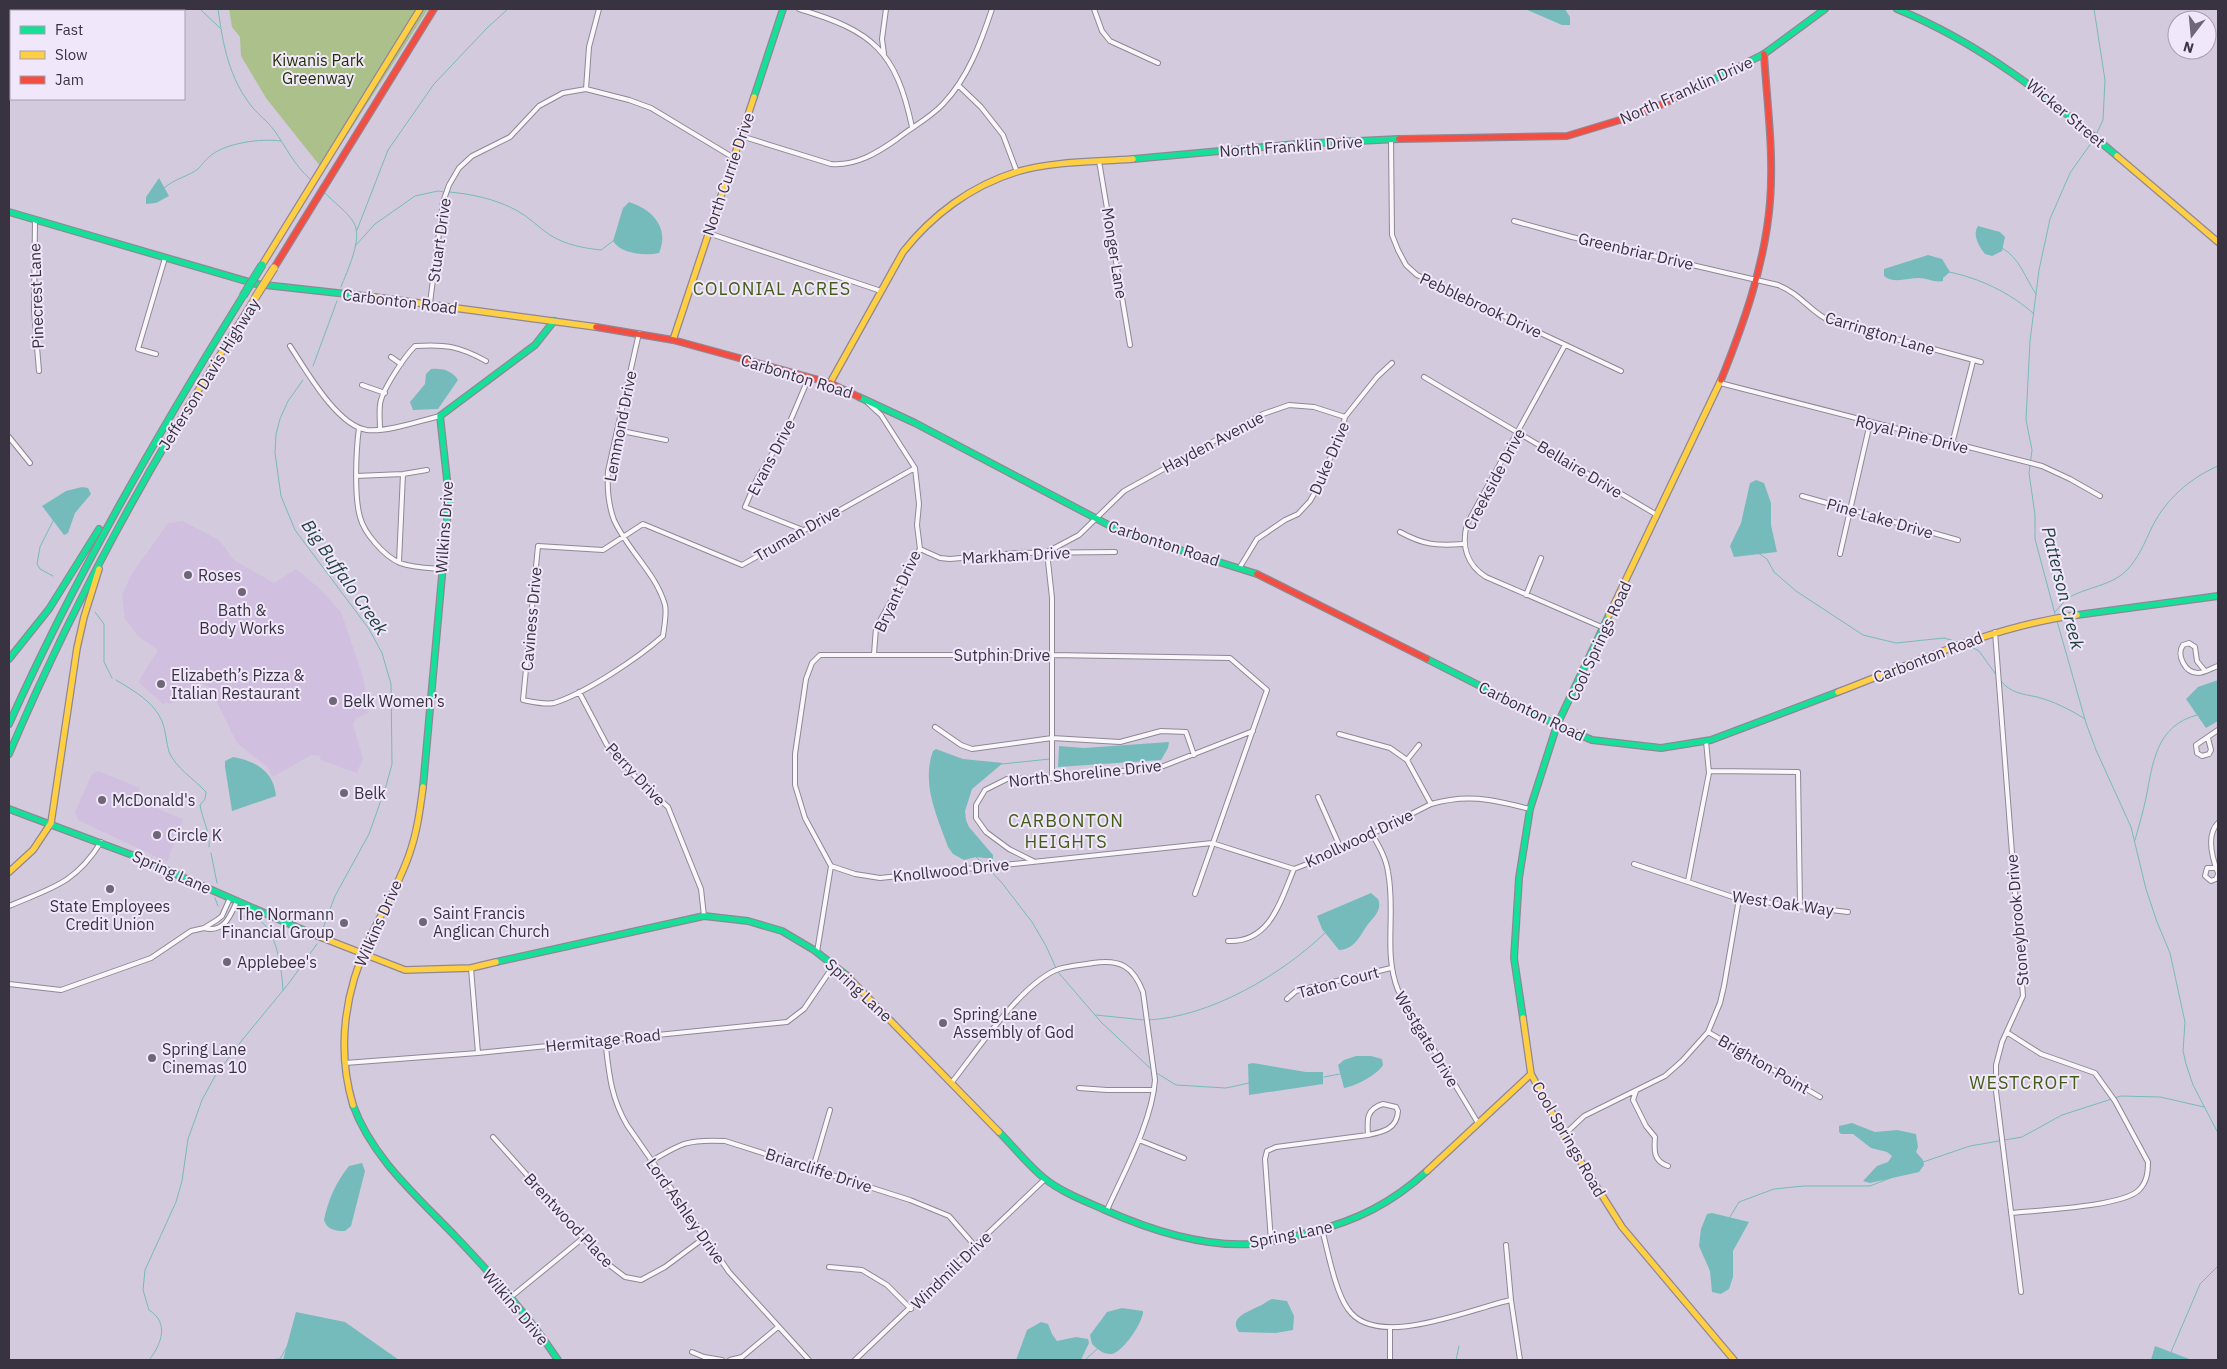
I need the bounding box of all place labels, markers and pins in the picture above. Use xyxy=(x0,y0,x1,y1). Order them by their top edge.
place label: Roses xyxy=(198,565,241,585)
marker: Roses xyxy=(182,569,194,581)
marker: Bath & Body Works xyxy=(236,586,248,598)
place label: Bath & Body Works xyxy=(199,600,285,638)
place label: Elizabeth’s Pizza & Italian Restaurant xyxy=(171,665,304,703)
marker: Elizabeth’s Pizza & Italian Restaurant xyxy=(155,678,167,690)
place label: Belk Women’s xyxy=(343,691,445,711)
marker: Belk Women’s xyxy=(327,695,339,707)
place label: Belk xyxy=(354,783,387,803)
marker: Belk xyxy=(338,787,350,799)
place label: McDonald's xyxy=(112,790,196,810)
marker: McDonald's xyxy=(96,794,108,806)
place label: Circle K xyxy=(167,825,222,845)
marker: Circle K xyxy=(151,829,163,841)
marker: State Employees Credit Union xyxy=(104,883,116,895)
place label: State Employees Credit Union xyxy=(50,896,170,934)
place label: Saint Francis Anglican Church xyxy=(433,903,550,941)
place label: The Normann Financial Group xyxy=(221,904,334,942)
marker: Saint Francis Anglican Church xyxy=(417,916,429,928)
marker: The Normann Financial Group xyxy=(338,917,350,929)
place label: Applebee's xyxy=(237,952,317,972)
marker: Applebee's xyxy=(221,956,233,968)
place label: Spring Lane Assembly of God xyxy=(953,1004,1074,1042)
marker: Spring Lane Assembly of God xyxy=(937,1017,949,1029)
place label: Spring Lane Cinemas 10 xyxy=(162,1039,247,1077)
marker: Spring Lane Cinemas 10 xyxy=(146,1052,158,1064)

